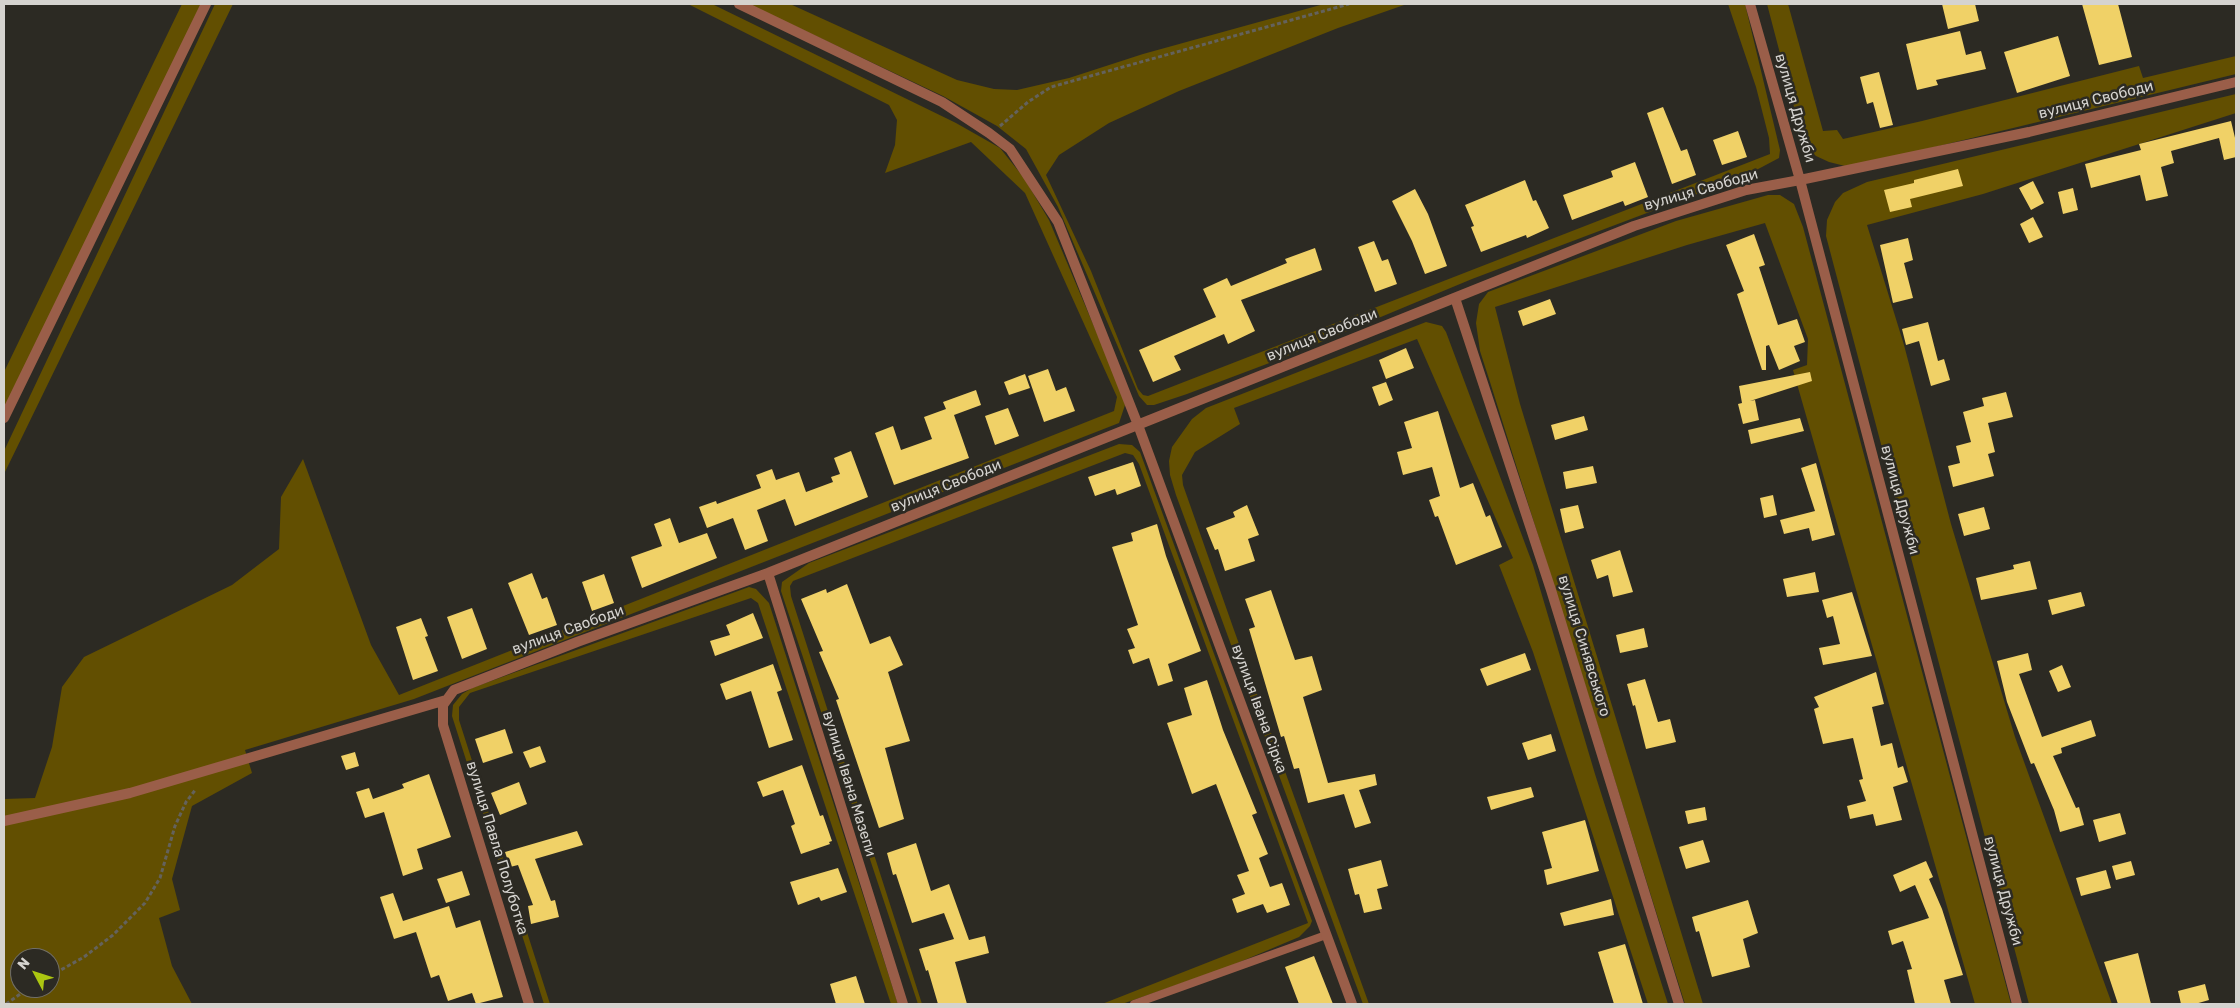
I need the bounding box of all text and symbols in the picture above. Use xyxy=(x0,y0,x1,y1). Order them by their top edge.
street label: вулиця Дружби xyxy=(1771,51,1819,165)
street label: вулиця Свободи xyxy=(2037,77,2155,123)
street label: вулиця Свободи xyxy=(1642,165,1760,215)
street label: вулиця Свободи xyxy=(1264,305,1380,365)
street label: вулиця Дружби xyxy=(1877,443,1923,557)
street label: вулиця Свободи xyxy=(888,456,1004,516)
street label: вулиця Синявського xyxy=(1554,573,1614,719)
street label: вулиця Свободи xyxy=(510,601,626,659)
street label: вулиця Івана Сірка xyxy=(1227,642,1291,776)
street label: вулиця Івана Мазепи xyxy=(818,709,880,859)
street label: вулиця Павла Полуботка xyxy=(462,759,532,937)
street label: вулиця Дружби xyxy=(1980,834,2026,948)
north arrow xyxy=(10,948,60,998)
text: N xyxy=(14,954,34,973)

